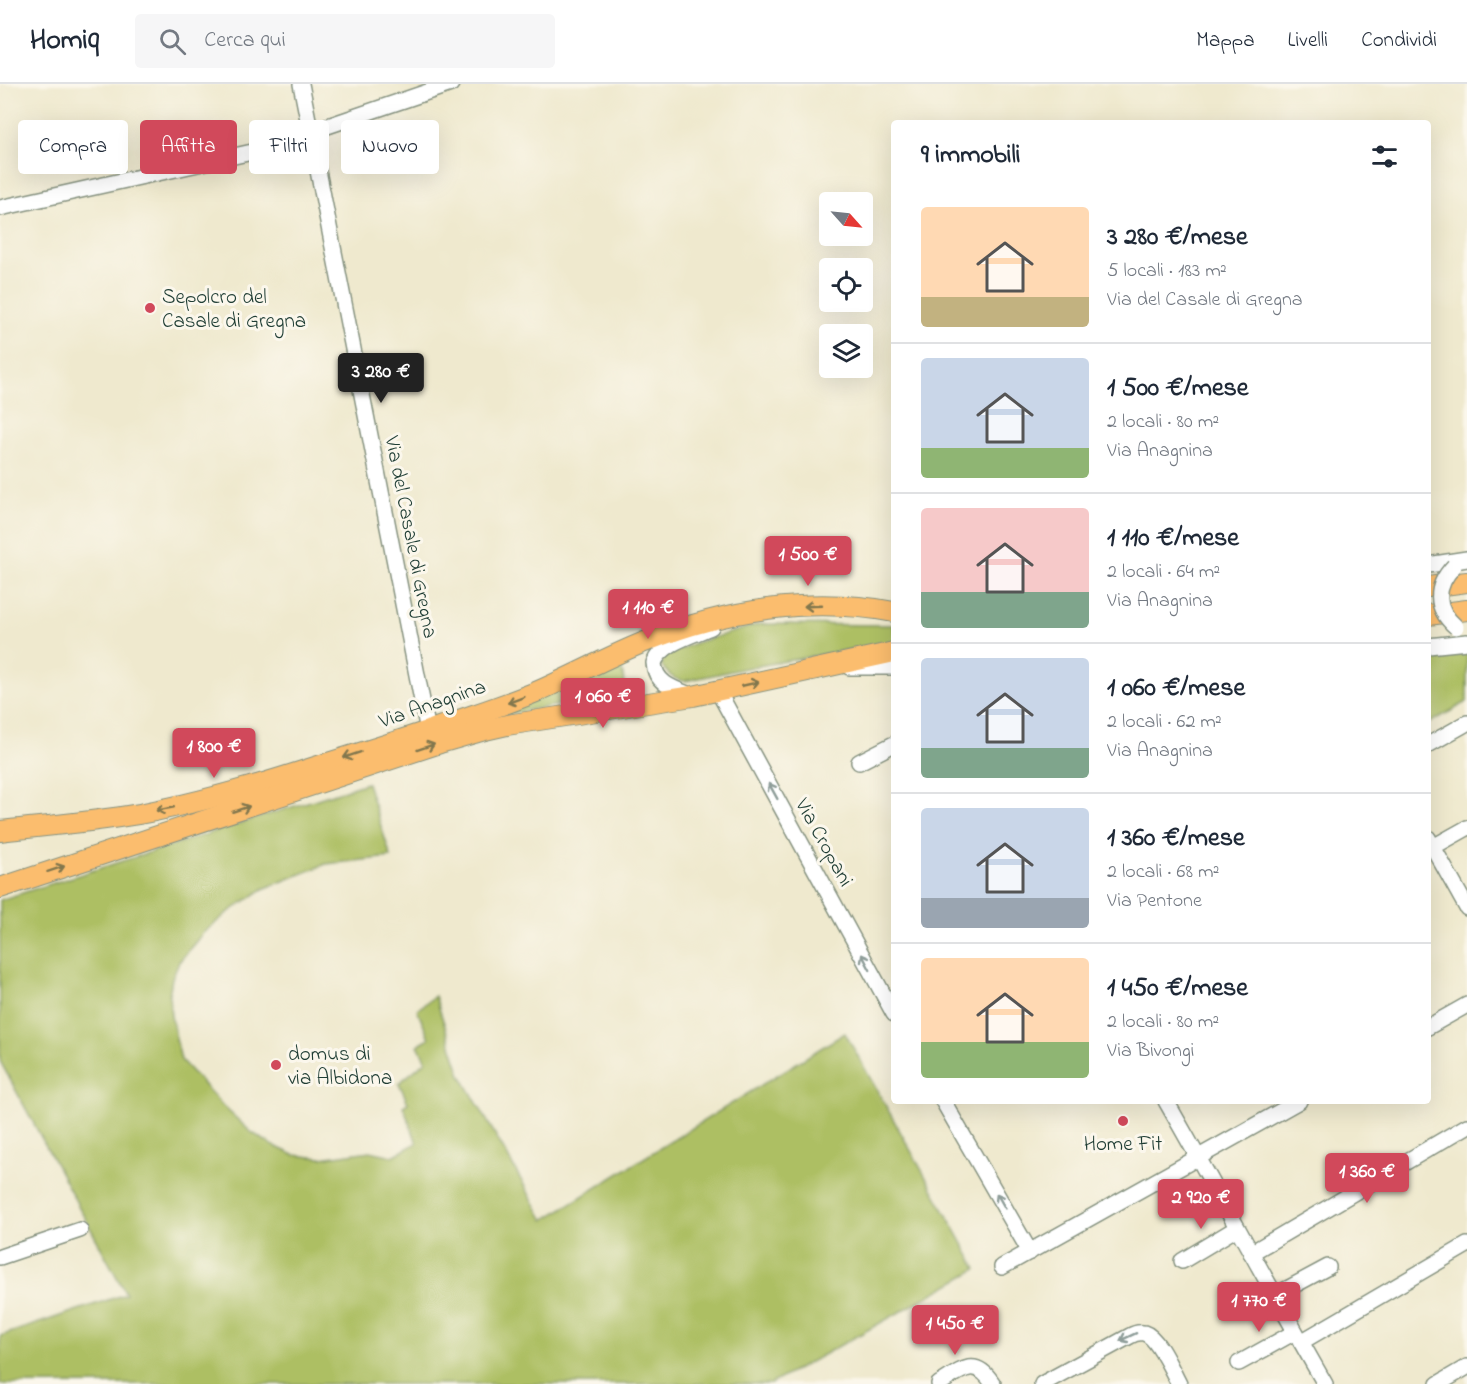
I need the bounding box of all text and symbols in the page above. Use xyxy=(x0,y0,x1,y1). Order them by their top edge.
search box xyxy=(135,14,555,68)
text: Homiq xyxy=(30,21,99,62)
icon: search xyxy=(156,25,189,58)
text: Cerca qui xyxy=(204,25,286,57)
text: Mappa xyxy=(1196,26,1255,56)
text: Livelli xyxy=(1288,26,1328,56)
text: Condividi xyxy=(1361,26,1437,56)
chip: Compra xyxy=(18,120,128,174)
chip: Affitta xyxy=(140,120,237,174)
chip: Filtri xyxy=(249,120,329,174)
chip: Nuovo xyxy=(341,120,439,174)
text: 9 immobili xyxy=(921,137,1021,175)
icon: filters xyxy=(1368,140,1401,173)
north arrow xyxy=(819,192,873,246)
map controls xyxy=(819,192,873,378)
text: 3 280 €/mese xyxy=(1107,219,1248,257)
icon: home xyxy=(969,231,1041,303)
text: 5 locali · 183 m² xyxy=(1107,257,1227,286)
button: locate xyxy=(819,258,873,312)
place label: Sepolcro del Casale di Gregna xyxy=(162,283,306,339)
text: Via del Casale di Gregna xyxy=(1107,286,1303,315)
marker: Sepolcro del Casale di Gregna xyxy=(143,301,157,315)
button: layers xyxy=(819,324,873,378)
pin: 3 280 € xyxy=(326,353,436,404)
text: 3 280 € xyxy=(352,358,410,387)
text: 1 500 €/mese xyxy=(1107,370,1249,408)
icon: home xyxy=(969,382,1041,454)
text: 2 locali · 80 m² xyxy=(1107,408,1219,437)
street label: Via del Casale di Gregna xyxy=(374,433,444,641)
text: Via Anagnina xyxy=(1107,437,1213,466)
text: 1 110 €/mese xyxy=(1107,520,1239,558)
icon: home xyxy=(969,532,1041,604)
pin: 1 500 € xyxy=(753,536,863,587)
text: 1 500 € xyxy=(778,541,838,570)
text: 2 locali · 64 m² xyxy=(1107,558,1220,587)
text: Via Anagnina xyxy=(1107,587,1213,616)
pin: 1 110 € xyxy=(593,589,703,640)
text: 1 110 € xyxy=(622,594,674,623)
one-way arrow xyxy=(803,600,823,611)
text: 1 060 €/mese xyxy=(1107,670,1245,708)
street label: Via Anagnina xyxy=(374,673,491,739)
one-way arrow xyxy=(740,677,759,689)
pin: 1 060 € xyxy=(548,678,658,729)
icon: home xyxy=(969,682,1041,754)
text: 1 060 € xyxy=(575,683,631,712)
one-way arrow xyxy=(507,695,526,706)
text: 2 locali · 62 m² xyxy=(1107,708,1222,737)
pin: 1 800 € xyxy=(159,728,269,779)
text: 1 800 € xyxy=(186,733,242,762)
text: Via Anagnina xyxy=(1107,737,1213,766)
one-way arrow xyxy=(416,741,435,752)
one-way arrow xyxy=(343,751,362,762)
one-way arrow xyxy=(767,783,779,800)
street label: Via Cropani xyxy=(786,792,860,893)
one-way arrow xyxy=(231,803,250,814)
one-way arrow xyxy=(156,804,175,815)
text: 1 360 €/mese xyxy=(1107,820,1245,858)
icon: home xyxy=(969,832,1041,904)
text: 2 locali · 68 m² xyxy=(1107,858,1219,887)
one-way arrow xyxy=(46,863,65,874)
text: Via Pentone xyxy=(1107,887,1202,916)
one-way arrow xyxy=(860,954,872,971)
text: 1 450 €/mese xyxy=(1107,970,1248,1008)
icon: home xyxy=(969,982,1041,1054)
text: 2 locali · 80 m² xyxy=(1107,1008,1219,1037)
text: Via Bivongi xyxy=(1107,1037,1194,1066)
place label: domus di via Albidona xyxy=(288,1040,392,1094)
marker: domus di via Albidona xyxy=(269,1058,283,1072)
marker: Home Fit xyxy=(1116,1114,1130,1128)
place label: Home Fit xyxy=(1084,1130,1162,1160)
pin: 1 360 € xyxy=(1312,1153,1422,1204)
text: 1 360 € xyxy=(1339,1158,1395,1187)
pin: 2 920 € xyxy=(1146,1179,1256,1230)
text: 2 920 € xyxy=(1172,1184,1230,1213)
one-way arrow xyxy=(994,1193,1006,1210)
pin: 1 770 € xyxy=(1204,1282,1314,1333)
text: 1 770 € xyxy=(1231,1287,1287,1316)
pin: 1 450 € xyxy=(900,1305,1010,1356)
text: 1 450 € xyxy=(926,1310,984,1339)
one-way arrow xyxy=(1120,1332,1138,1344)

